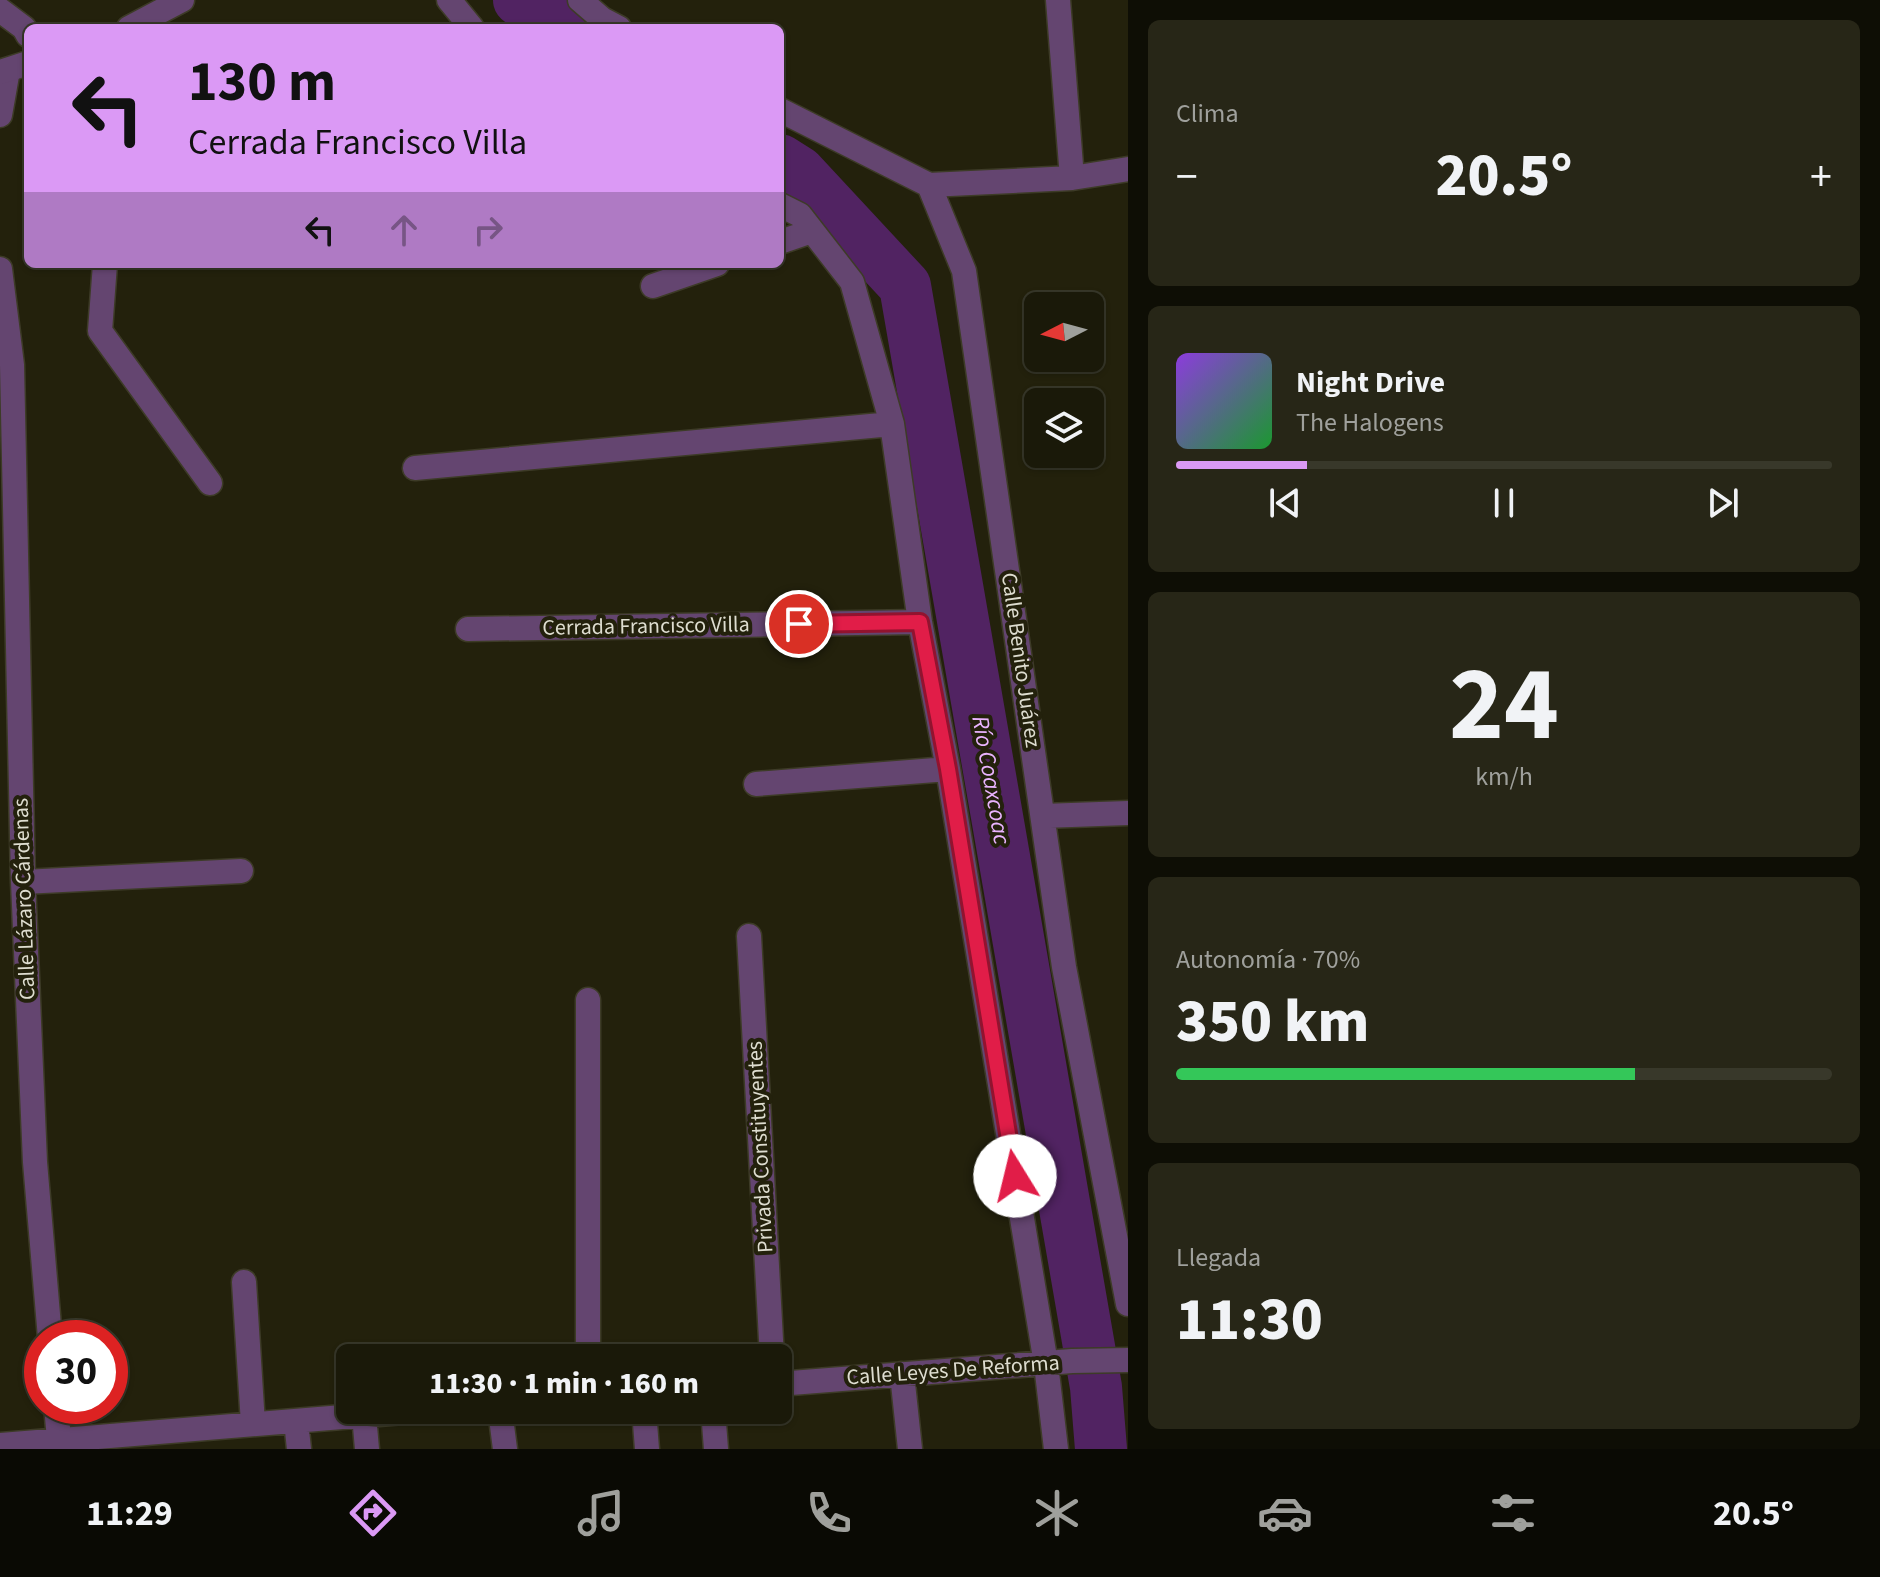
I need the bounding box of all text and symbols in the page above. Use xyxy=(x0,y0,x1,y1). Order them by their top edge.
text: 130 m xyxy=(188,43,336,122)
icon: left xyxy=(56,56,160,160)
text: Clima xyxy=(1176,95,1239,132)
text: Cerrada Francisco Villa xyxy=(188,117,527,168)
text: 20.5° xyxy=(1436,134,1572,219)
text: − xyxy=(1176,146,1198,209)
text: + xyxy=(1810,146,1832,209)
icon: left xyxy=(298,208,342,252)
icon: ahead xyxy=(382,208,426,252)
icon: right xyxy=(466,208,510,252)
north arrow xyxy=(1024,292,1104,372)
map controls xyxy=(1024,292,1104,468)
text: Night Drive xyxy=(1296,361,1445,404)
button: layers xyxy=(1024,388,1104,468)
text: The Halogens xyxy=(1296,404,1444,441)
icon: previous xyxy=(1263,481,1307,525)
icon: pause xyxy=(1482,481,1526,525)
icon: next xyxy=(1701,481,1745,525)
street label: Calle Benito Juárez xyxy=(993,571,1049,749)
pin xyxy=(765,590,833,658)
icon: arrive xyxy=(777,602,821,646)
street label: Cerrada Francisco Villa xyxy=(542,608,750,644)
text: 24 xyxy=(1449,632,1559,780)
water label: Río Coaxcoac xyxy=(962,713,1020,848)
text: km/h xyxy=(1475,758,1533,795)
street label: Calle Lázaro Cárdenas xyxy=(4,797,44,1001)
text: Autonomía · 70% xyxy=(1176,941,1360,978)
text: 350 km xyxy=(1176,980,1369,1065)
street label: Privada Constituyentes xyxy=(738,1040,782,1254)
position arrow xyxy=(973,1134,1057,1218)
text: Llegada xyxy=(1176,1239,1261,1276)
text: 11:30 xyxy=(1176,1278,1323,1363)
speed limit sign: 30 xyxy=(24,1320,128,1424)
street label: Calle Leyes De Reforma xyxy=(845,1347,1061,1393)
text: 11:30 · 1 min · 160 m xyxy=(429,1362,699,1405)
icon: directions xyxy=(345,1485,401,1541)
icon: music xyxy=(573,1485,629,1541)
icon: phone xyxy=(801,1485,857,1541)
icon: climate xyxy=(1029,1485,1085,1541)
icon: car xyxy=(1257,1485,1313,1541)
icon: filters xyxy=(1485,1485,1541,1541)
text: 11:29 xyxy=(86,1488,173,1539)
text: 20.5° xyxy=(1713,1488,1794,1539)

